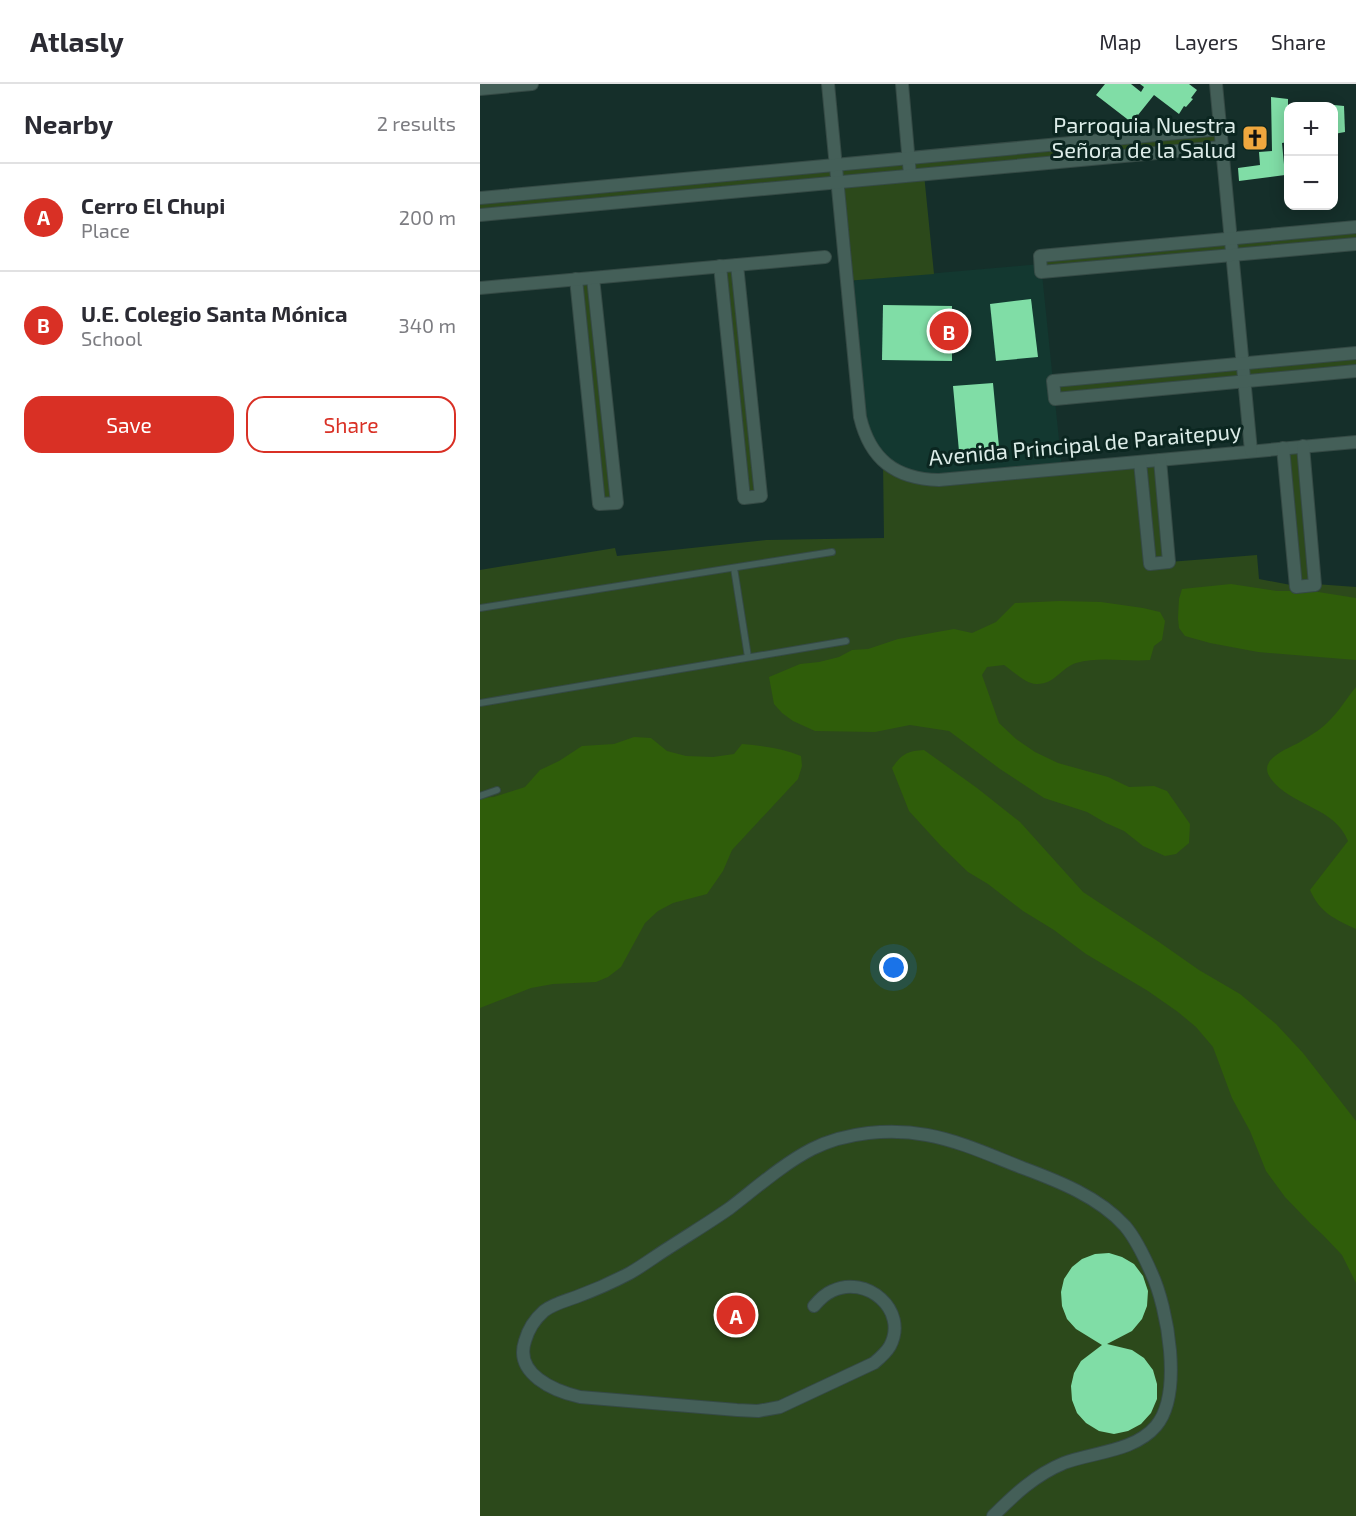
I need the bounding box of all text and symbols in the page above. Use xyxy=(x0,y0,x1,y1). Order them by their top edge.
text: Atlasly xyxy=(30,24,124,58)
text: Map xyxy=(1099,29,1141,54)
text: Layers xyxy=(1174,29,1238,54)
text: Share xyxy=(1271,29,1326,54)
map controls xyxy=(1284,102,1338,210)
button: + xyxy=(1284,102,1338,156)
text: Nearby xyxy=(24,108,113,139)
text: 2 results xyxy=(377,111,456,135)
place label: Parroquia Nuestra Señora de la Salud xyxy=(1052,111,1236,162)
church icon: Parroquia Nuestra Señora de la Salud xyxy=(1240,123,1270,153)
button: − xyxy=(1284,156,1338,210)
text: Cerro El Chupi xyxy=(81,192,225,218)
text: A xyxy=(37,205,50,229)
text: 200 m xyxy=(399,205,456,229)
text: Place xyxy=(81,218,130,242)
text: U.E. Colegio Santa Mónica xyxy=(81,300,347,326)
pin: B xyxy=(930,308,968,354)
text: B xyxy=(37,313,50,337)
text: 340 m xyxy=(399,313,456,337)
text: School xyxy=(81,326,142,350)
button: Save xyxy=(24,396,234,453)
button: Share xyxy=(246,396,456,453)
street label: Avenida Principal de Paraitepuy xyxy=(927,416,1243,470)
your location xyxy=(879,953,908,982)
pin: A xyxy=(716,1292,756,1338)

